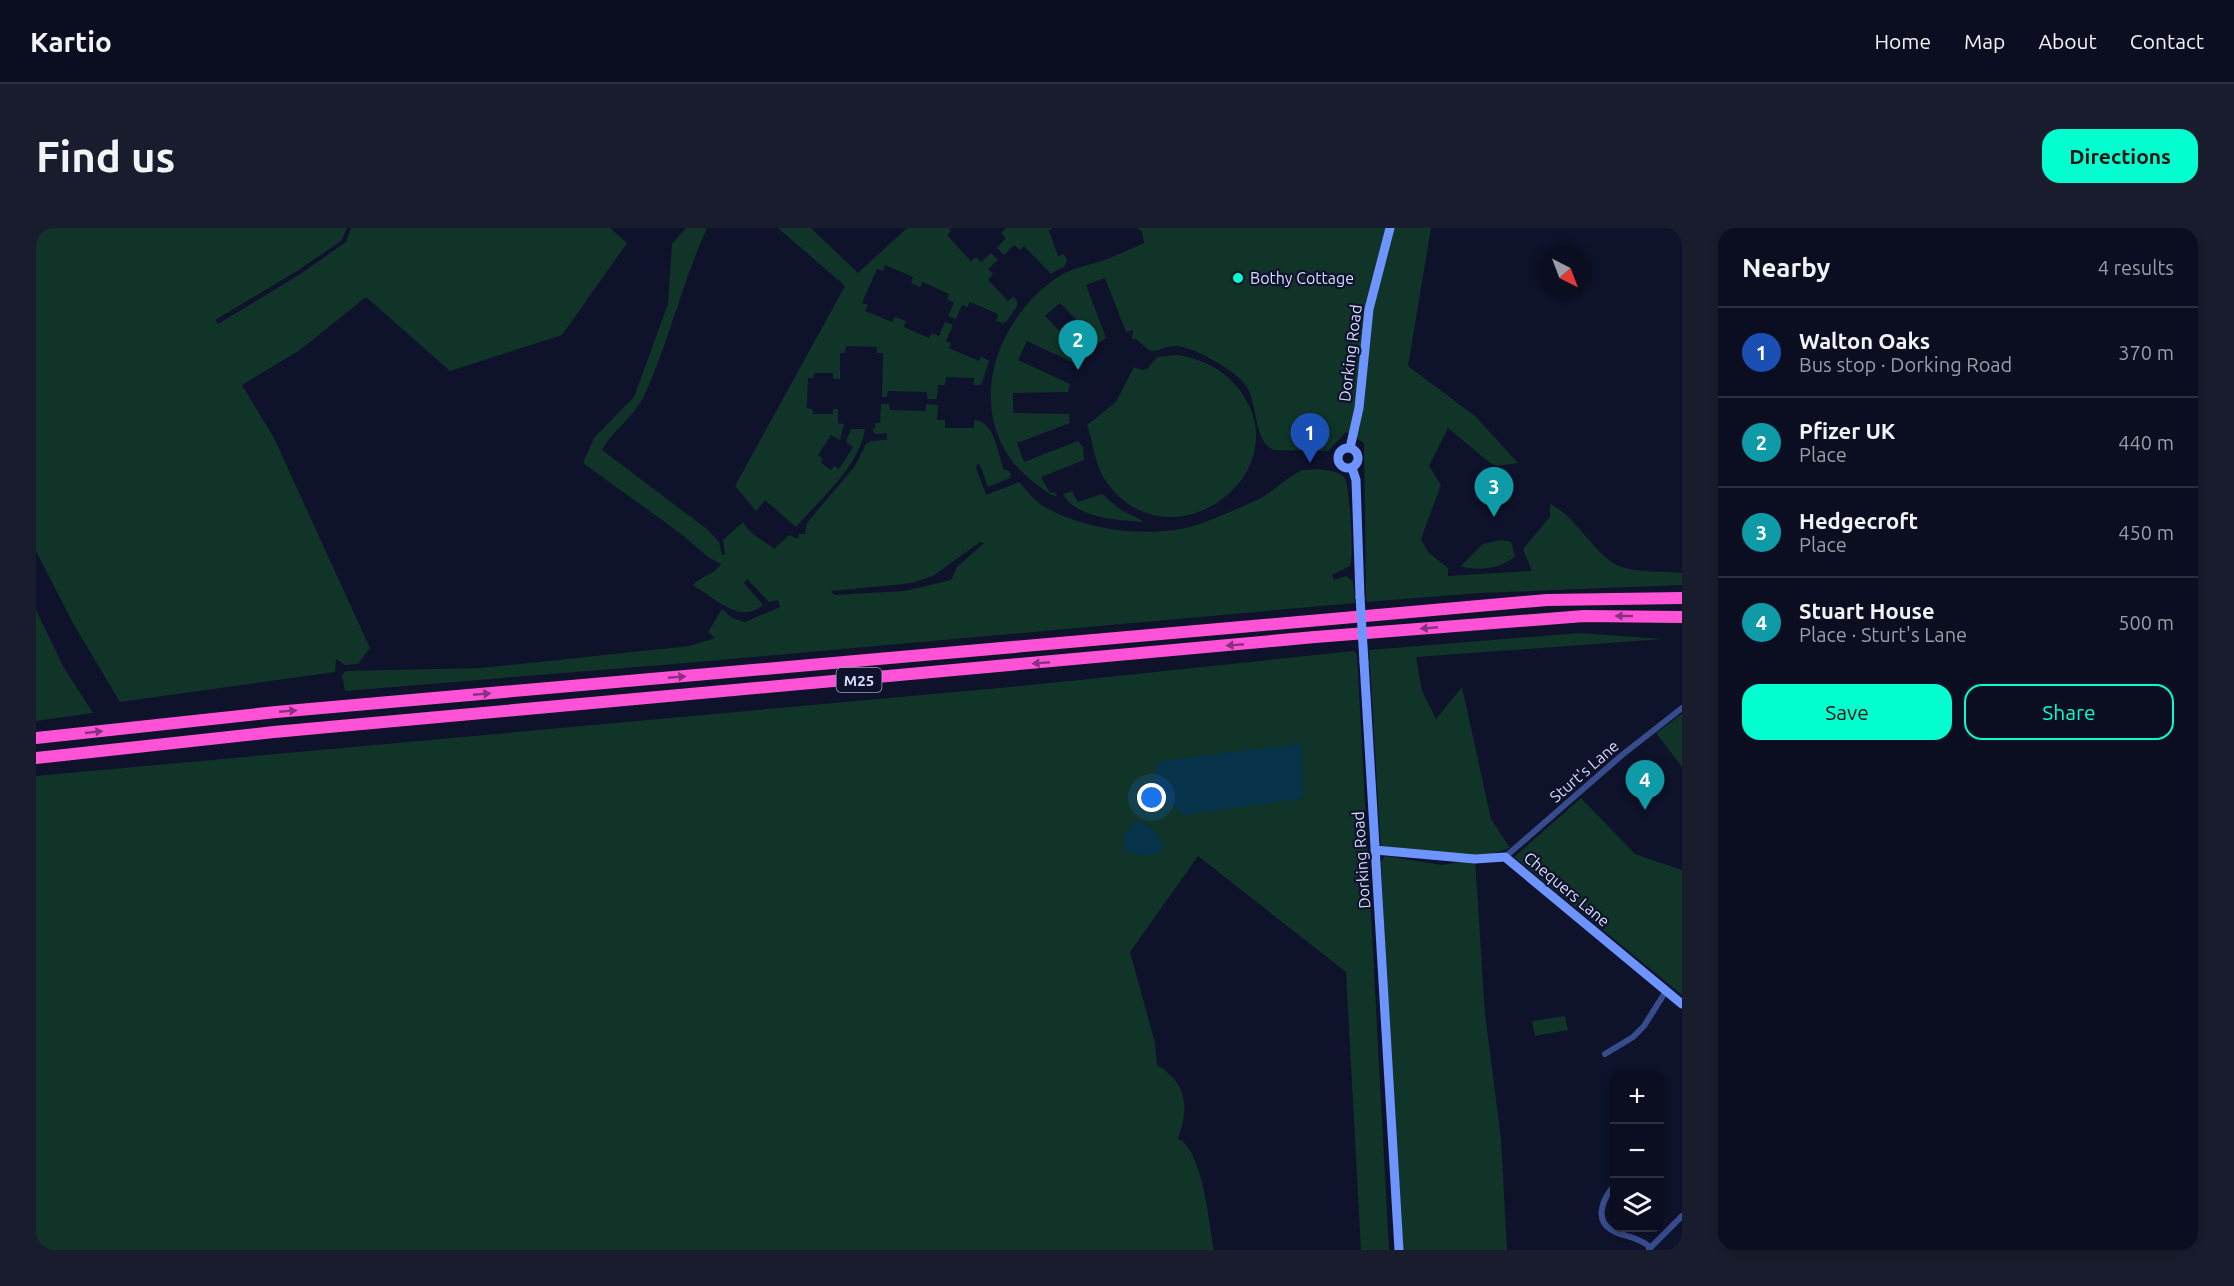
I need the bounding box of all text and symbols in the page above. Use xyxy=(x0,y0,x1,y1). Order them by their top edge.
text: Kartio xyxy=(30,26,112,57)
text: Home xyxy=(1874,29,1931,53)
text: Map xyxy=(1964,29,2005,53)
text: About xyxy=(2038,29,2097,53)
text: Contact xyxy=(2130,29,2204,53)
button: Directions xyxy=(2042,129,2198,183)
text: Find us xyxy=(36,133,175,180)
north arrow xyxy=(1538,246,1592,300)
text: Nearby xyxy=(1742,253,1830,282)
text: 4 results xyxy=(2098,256,2174,279)
place label: Bothy Cottage xyxy=(1250,269,1354,287)
marker: Bothy Cottage xyxy=(1231,271,1245,285)
street label: Dorking Road xyxy=(1335,303,1365,403)
pin: 2 xyxy=(1058,320,1098,370)
text: Walton Oaks xyxy=(1799,328,1930,353)
text: 1 xyxy=(1756,341,1767,364)
text: 370 m xyxy=(2118,341,2174,364)
text: Bus stop · Dorking Road xyxy=(1799,353,2012,376)
pin: 1 xyxy=(1290,414,1330,463)
text: Pfizer UK xyxy=(1799,418,1896,443)
text: 2 xyxy=(1756,431,1767,454)
text: 440 m xyxy=(2118,431,2174,454)
text: Place xyxy=(1799,443,1847,466)
pin: 3 xyxy=(1474,468,1514,517)
text: Hedgecroft xyxy=(1799,508,1918,533)
text: 3 xyxy=(1756,521,1767,544)
text: 450 m xyxy=(2118,521,2174,544)
text: Place xyxy=(1799,533,1847,556)
text: Stuart House xyxy=(1799,598,1935,623)
one-way arrow xyxy=(1614,611,1633,621)
text: 4 xyxy=(1756,611,1767,634)
text: 500 m xyxy=(2118,611,2174,634)
one-way arrow xyxy=(1419,623,1438,633)
text: Place · Sturt's Lane xyxy=(1799,623,1967,646)
one-way arrow xyxy=(1225,640,1244,650)
one-way arrow xyxy=(1031,658,1050,668)
road number: M25 xyxy=(836,668,882,692)
one-way arrow xyxy=(667,672,686,681)
button: Save xyxy=(1742,684,1952,740)
button: Share xyxy=(1964,684,2174,740)
one-way arrow xyxy=(473,689,492,699)
one-way arrow xyxy=(279,707,298,716)
one-way arrow xyxy=(85,727,104,737)
street label: Sturt's Lane xyxy=(1546,736,1622,806)
pin: 4 xyxy=(1626,760,1664,810)
your location xyxy=(1137,783,1166,812)
street label: Dorking Road xyxy=(1349,811,1373,909)
street label: Chequers Lane xyxy=(1521,848,1613,930)
map controls xyxy=(1610,1070,1664,1232)
button: + xyxy=(1610,1070,1664,1124)
button: − xyxy=(1610,1124,1664,1178)
button: layers xyxy=(1610,1178,1664,1232)

